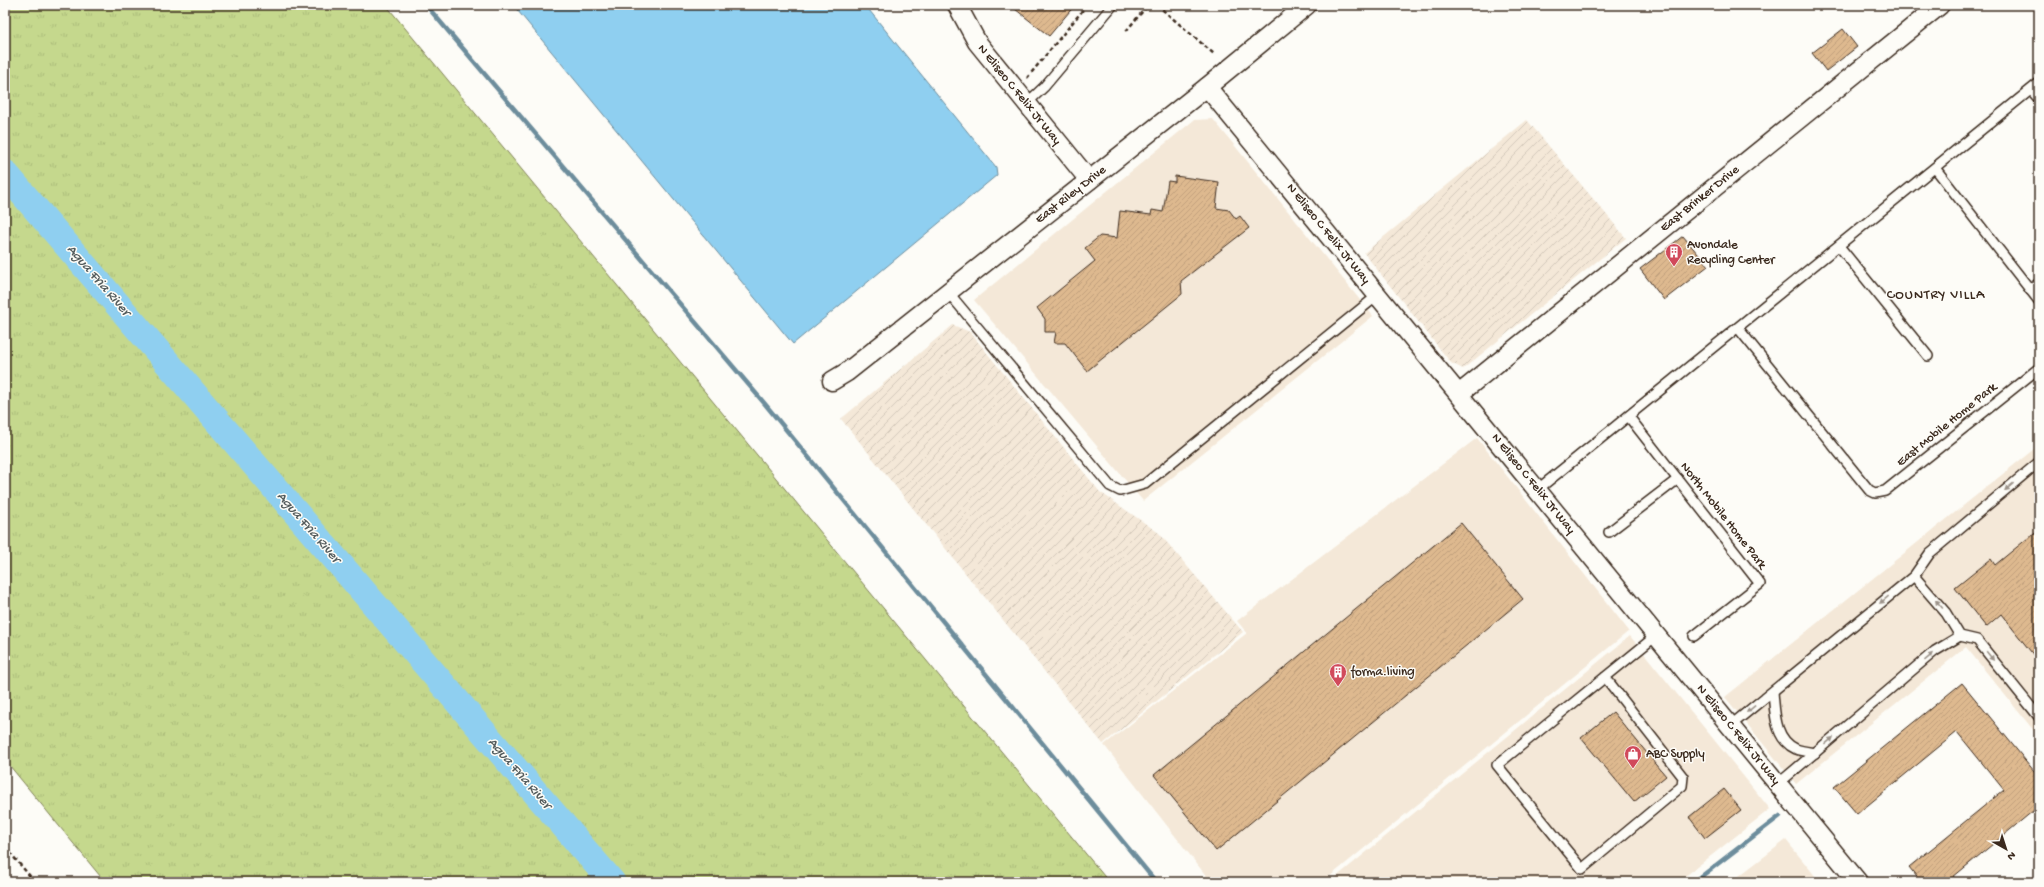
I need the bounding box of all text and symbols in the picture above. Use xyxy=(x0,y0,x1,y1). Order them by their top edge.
street label: N Eliseo C Felix Jr Way xyxy=(974,42,1065,149)
street label: East Brinker Drive xyxy=(1657,162,1743,235)
street label: East Riley Drive xyxy=(1033,163,1110,227)
street label: N Eliseo C Felix Jr Way xyxy=(1283,181,1374,288)
place label: Avondale Recycling Center xyxy=(1687,238,1776,268)
water label: Agua Fria River xyxy=(62,242,136,322)
building icon: Avondale Recycling Center xyxy=(1664,242,1684,267)
district label: COUNTRY VILLA xyxy=(1887,287,1985,304)
street label: East Mobile Home Park xyxy=(1894,379,2001,470)
street label: N Eliseo C Felix Jr Way xyxy=(1488,431,1579,538)
street label: North Mobile Home Park xyxy=(1677,460,1770,573)
one-way arrow xyxy=(2004,483,2014,492)
water label: Agua Fria River xyxy=(272,489,346,569)
one-way arrow xyxy=(1878,596,1889,605)
one-way arrow xyxy=(1934,599,1943,610)
one-way arrow xyxy=(1986,651,1995,662)
one-way arrow xyxy=(1923,653,1934,662)
building icon: forma.living xyxy=(1328,662,1348,687)
place label: forma.living xyxy=(1350,665,1415,680)
street label: N Eliseo C Felix Jr Way xyxy=(1693,682,1784,789)
one-way arrow xyxy=(1745,705,1756,714)
water label: Agua Fria River xyxy=(483,735,557,815)
one-way arrow xyxy=(1824,736,1834,745)
shop icon: ABC Supply xyxy=(1623,744,1643,769)
place label: ABC Supply xyxy=(1646,747,1705,762)
north arrow xyxy=(1986,829,2026,869)
text: N xyxy=(2004,848,2018,862)

